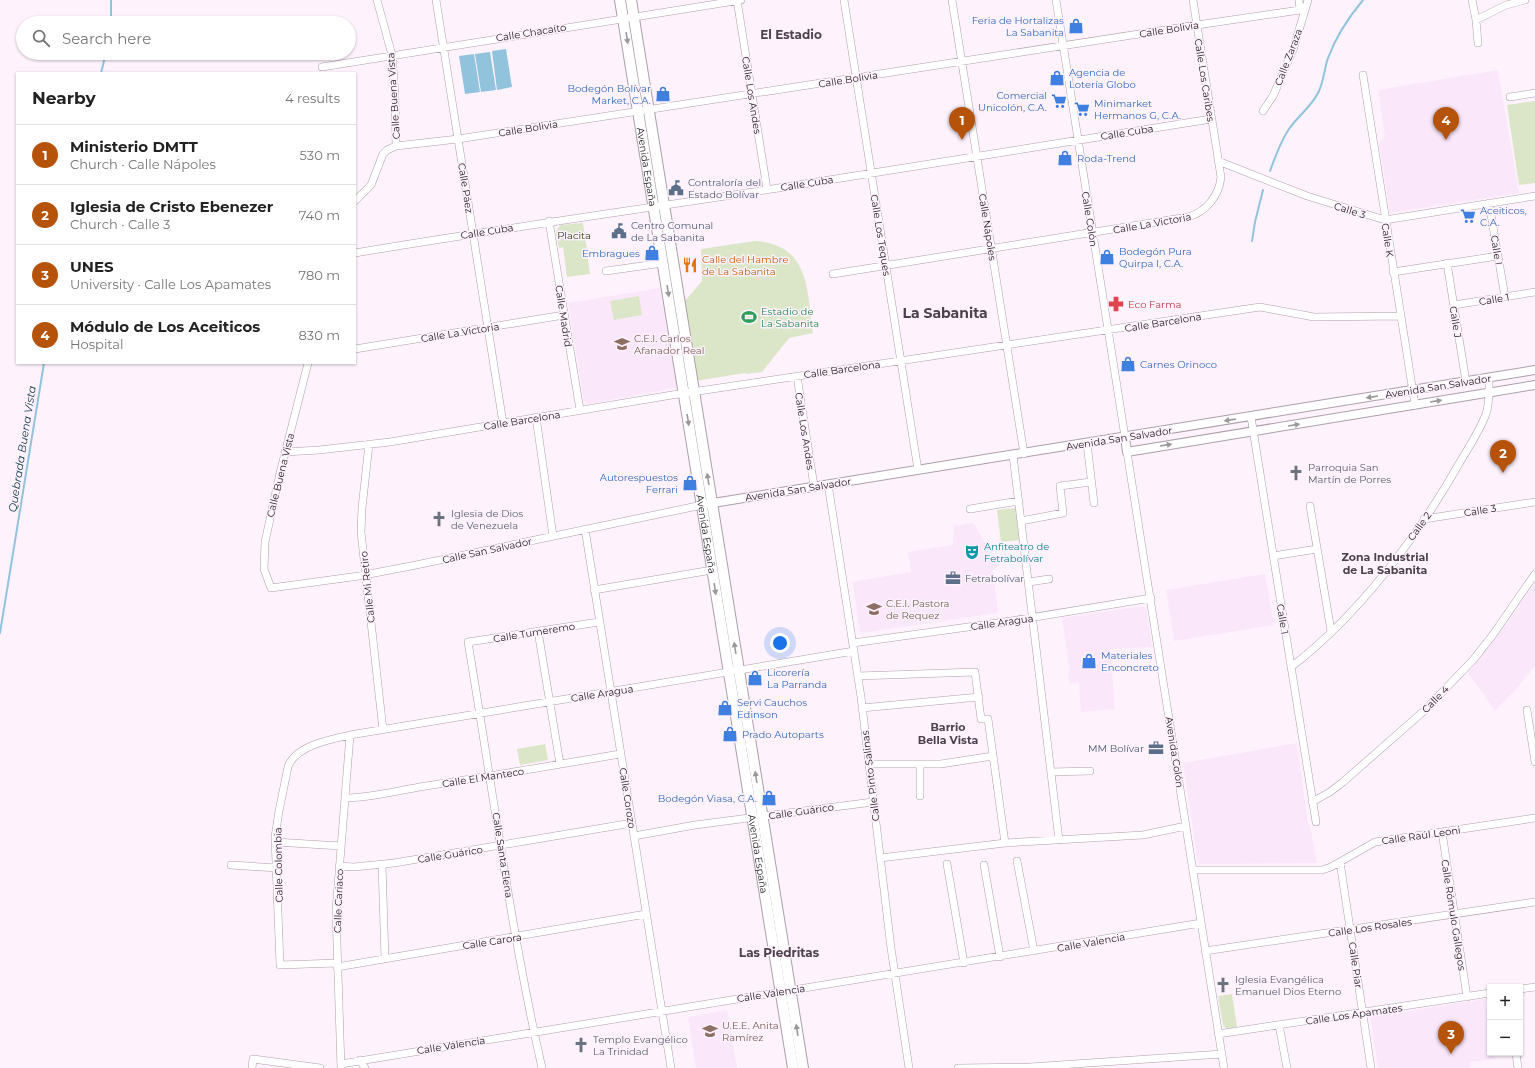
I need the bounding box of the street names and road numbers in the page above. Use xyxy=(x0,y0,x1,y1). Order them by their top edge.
street label: Calle Bolivia xyxy=(1138,18,1200,41)
street label: Calle Chacaíto xyxy=(495,21,567,44)
street label: Calle Zaraza xyxy=(1272,27,1305,87)
street label: Calle Los Caribes xyxy=(1192,38,1217,123)
street label: Calle Buena Vista xyxy=(384,52,403,140)
street label: Calle Los Andes xyxy=(739,55,764,135)
street label: Calle Bolivia xyxy=(817,68,879,91)
street label: Calle Bolivia xyxy=(497,117,559,140)
street label: Calle Cuba xyxy=(1100,122,1154,143)
street label: Avenida España xyxy=(634,126,659,207)
street label: Calle Páez xyxy=(455,162,476,214)
street label: Calle Cuba xyxy=(780,173,834,194)
street label: Calle Colón xyxy=(1079,190,1100,248)
street label: Calle Los Teques xyxy=(868,193,893,277)
street label: Calle Nápoles xyxy=(976,193,999,262)
street label: Calle 3 xyxy=(1332,199,1368,222)
street label: Calle La Victoria xyxy=(1112,210,1192,237)
street label: Calle Cuba xyxy=(460,221,514,242)
street label: Calle K xyxy=(1378,222,1397,259)
street label: Calle I xyxy=(1488,234,1505,266)
street label: Calle Madrid xyxy=(552,284,575,348)
street label: Calle 1 xyxy=(1478,291,1510,308)
street label: Calle J xyxy=(1447,305,1464,339)
street label: Calle Barcelona xyxy=(1124,310,1202,335)
street label: Calle La Victoria xyxy=(420,320,500,345)
street label: Calle Barcelona xyxy=(803,358,881,381)
street label: Avenida San Salvador xyxy=(1384,372,1492,401)
street label: Calle Los Andes xyxy=(792,391,817,471)
street label: Calle Barcelona xyxy=(483,408,561,433)
street label: Avenida San Salvador xyxy=(1065,424,1173,453)
street label: Calle Buena Vista xyxy=(264,431,297,519)
street label: Avenida San Salvador xyxy=(744,475,852,504)
street label: Avenida España xyxy=(693,494,719,575)
street label: Calle 3 xyxy=(1463,501,1498,519)
street label: Calle 2 xyxy=(1405,509,1434,543)
street label: Calle San Salvador xyxy=(441,535,533,566)
street label: Calle Mi Retiro xyxy=(357,550,378,623)
street label: Calle 1 xyxy=(1274,603,1291,635)
street label: Calle Aragua xyxy=(970,612,1034,633)
street label: Calle Tumeremo xyxy=(492,620,576,645)
street label: Calle Aragua xyxy=(570,682,634,705)
street label: Calle 4 xyxy=(1419,682,1452,716)
street label: Avenida Colón xyxy=(1162,716,1187,789)
street label: Calle Pinto Salinas xyxy=(858,730,883,822)
street label: Calle El Manteco xyxy=(441,765,525,790)
street label: Calle Corozo xyxy=(616,767,639,829)
street label: Calle Guárico xyxy=(768,800,835,823)
street label: Calle Santa Elena xyxy=(489,811,516,899)
street label: Avenida España xyxy=(745,813,771,894)
street label: Calle Raúl Leoni xyxy=(1381,824,1461,847)
street label: Calle Colombia xyxy=(271,827,286,903)
street label: Calle Guárico xyxy=(417,843,484,866)
street label: Calle Rómulo Gallegos xyxy=(1438,859,1469,972)
street label: Calle Cariaco xyxy=(331,869,346,933)
street label: Calle Los Rosales xyxy=(1327,915,1413,940)
street label: Calle Carora xyxy=(462,930,522,953)
street label: Calle Valencia xyxy=(1056,930,1126,955)
street label: Calle Piar xyxy=(1346,941,1365,989)
street label: Calle Valencia xyxy=(736,982,806,1005)
street label: Calle Los Apamates xyxy=(1305,1001,1403,1028)
street label: Calle Valencia xyxy=(416,1034,486,1057)

